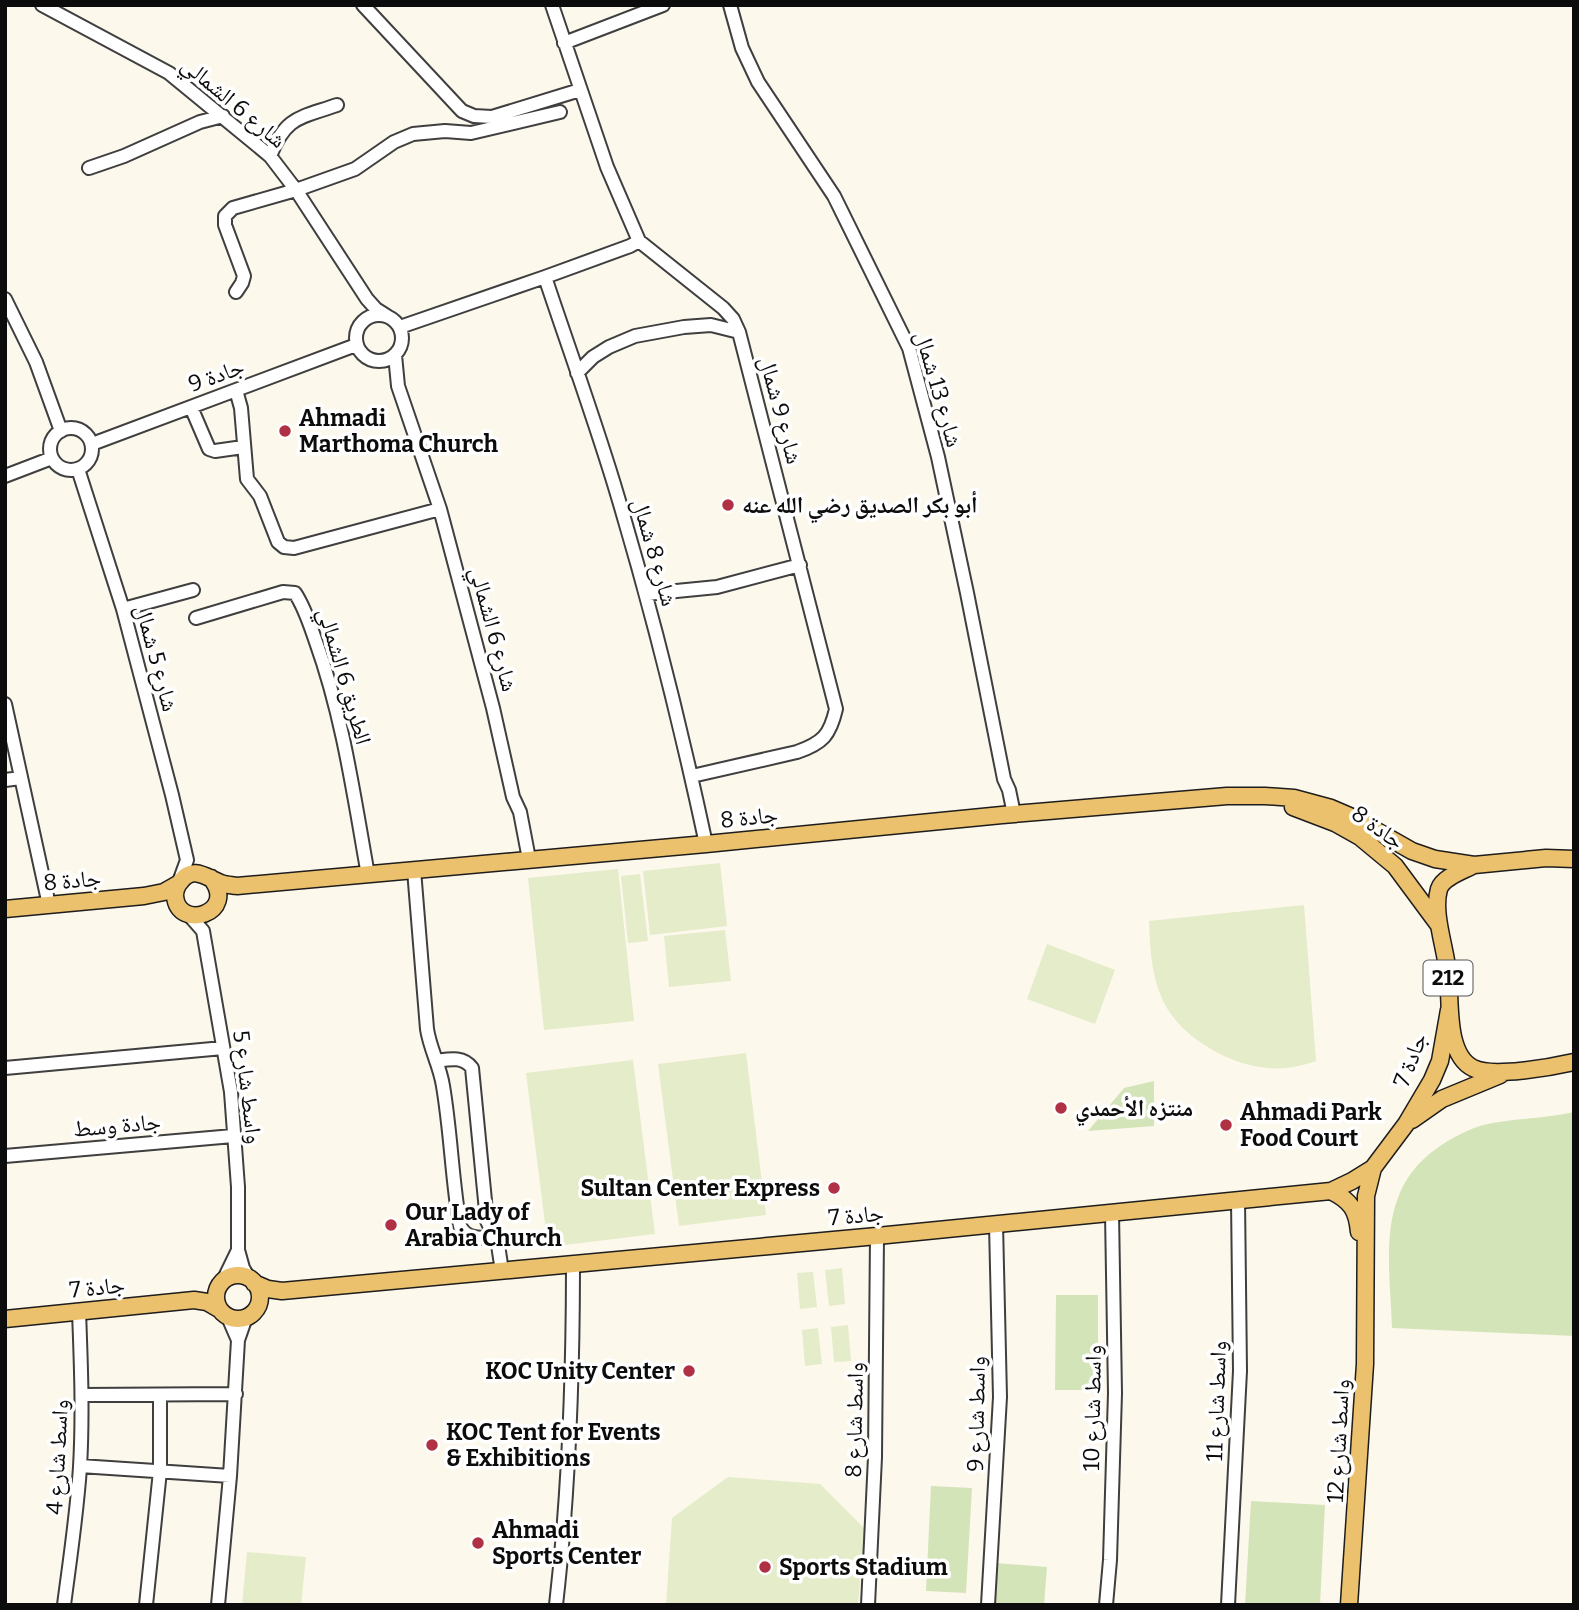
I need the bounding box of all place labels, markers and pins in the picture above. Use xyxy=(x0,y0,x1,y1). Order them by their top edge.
place label: Ahmadi Marthoma Church xyxy=(299,404,499,458)
marker: Ahmadi Marthoma Church xyxy=(277,423,293,439)
place label: أبو بكر الصديق رضي الله عنه xyxy=(742,490,978,524)
marker: أبو بكر الصديق رضي الله عنه xyxy=(720,497,736,513)
place label: منتزه الأحمدي xyxy=(1075,1094,1193,1127)
place label: Ahmadi Park Food Court xyxy=(1240,1098,1382,1152)
marker: منتزه الأحمدي xyxy=(1053,1100,1069,1116)
marker: Ahmadi Park Food Court xyxy=(1218,1117,1234,1133)
place label: Sultan Center Express xyxy=(580,1174,820,1202)
marker: Sultan Center Express xyxy=(826,1180,842,1196)
place label: Our Lady of Arabia Church xyxy=(405,1198,562,1252)
marker: Our Lady of Arabia Church xyxy=(383,1217,399,1233)
place label: KOC Unity Center xyxy=(485,1357,675,1385)
marker: KOC Unity Center xyxy=(681,1363,697,1379)
place label: KOC Tent for Events & Exhibitions xyxy=(446,1418,661,1472)
marker: KOC Tent for Events & Exhibitions xyxy=(424,1437,440,1453)
place label: Ahmadi Sports Center xyxy=(492,1516,641,1570)
marker: Ahmadi Sports Center xyxy=(470,1535,486,1551)
place label: Sports Stadium xyxy=(779,1553,948,1581)
marker: Sports Stadium xyxy=(757,1559,773,1575)

